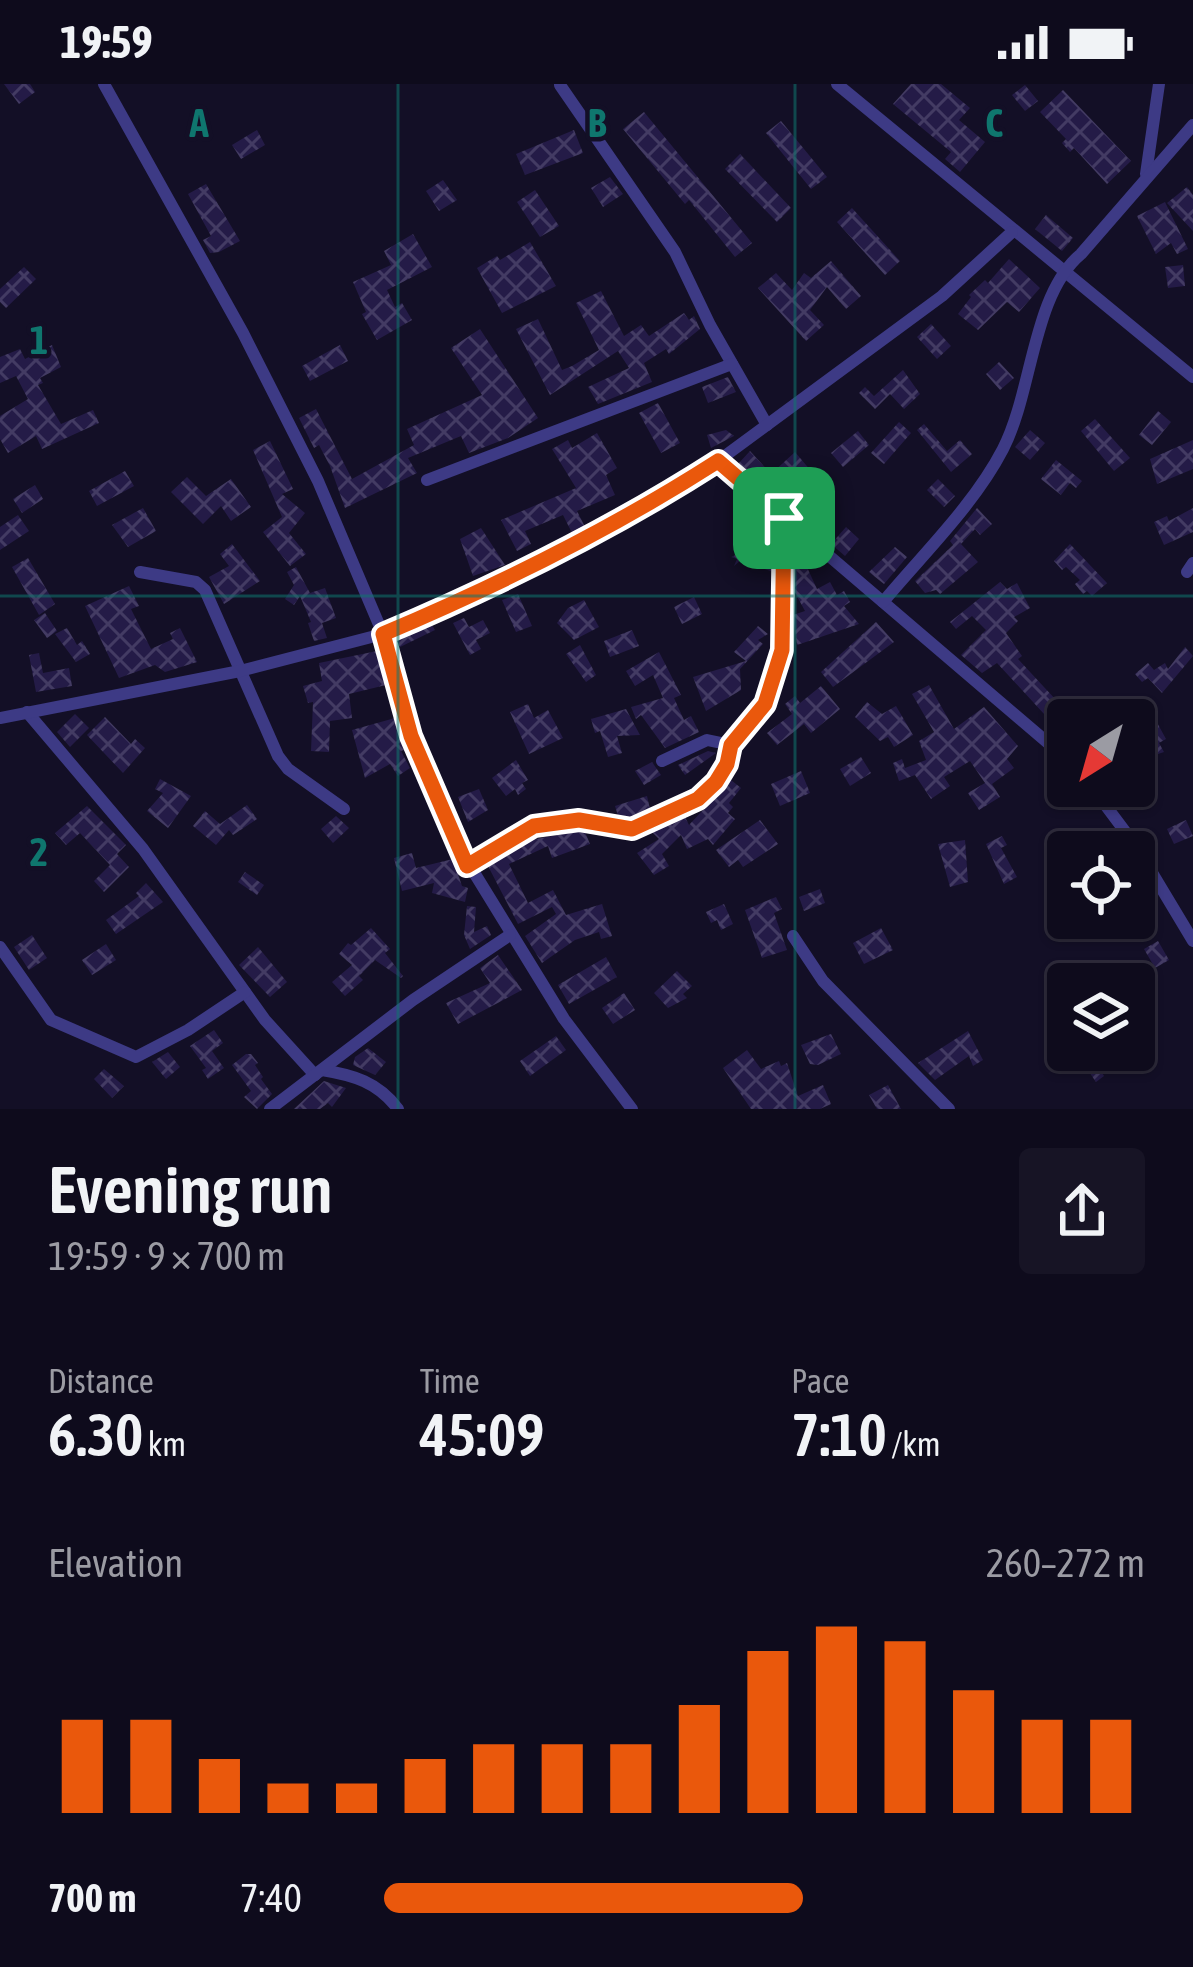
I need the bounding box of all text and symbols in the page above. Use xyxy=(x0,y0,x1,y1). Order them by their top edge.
text: 19:59 xyxy=(60,16,153,68)
text: A xyxy=(188,101,209,145)
text: B xyxy=(588,101,607,145)
text: C xyxy=(985,101,1003,145)
text: 1 xyxy=(30,318,48,362)
pin xyxy=(733,467,835,569)
icon: arrive xyxy=(751,485,817,551)
north arrow xyxy=(1047,699,1155,807)
map controls xyxy=(1047,699,1155,1071)
text: 2 xyxy=(30,830,48,874)
button: locate xyxy=(1047,831,1155,939)
button: layers xyxy=(1047,963,1155,1071)
button: share xyxy=(1019,1148,1145,1274)
text: Evening run xyxy=(48,1151,333,1227)
text: 19:59 · 9 × 700 m xyxy=(48,1234,285,1278)
text: Distance xyxy=(48,1362,154,1400)
text: Time xyxy=(420,1362,480,1400)
text: Pace xyxy=(791,1362,849,1400)
text: 6.30 xyxy=(48,1400,143,1469)
text: 45:09 xyxy=(420,1400,544,1469)
text: 7:10 xyxy=(791,1400,887,1469)
text: km xyxy=(143,1425,186,1463)
text: /km xyxy=(887,1425,941,1463)
text: Elevation xyxy=(48,1541,183,1585)
text: 260–272 m xyxy=(986,1541,1145,1585)
text: 700 m xyxy=(48,1876,136,1920)
text: 7:40 xyxy=(240,1876,302,1920)

